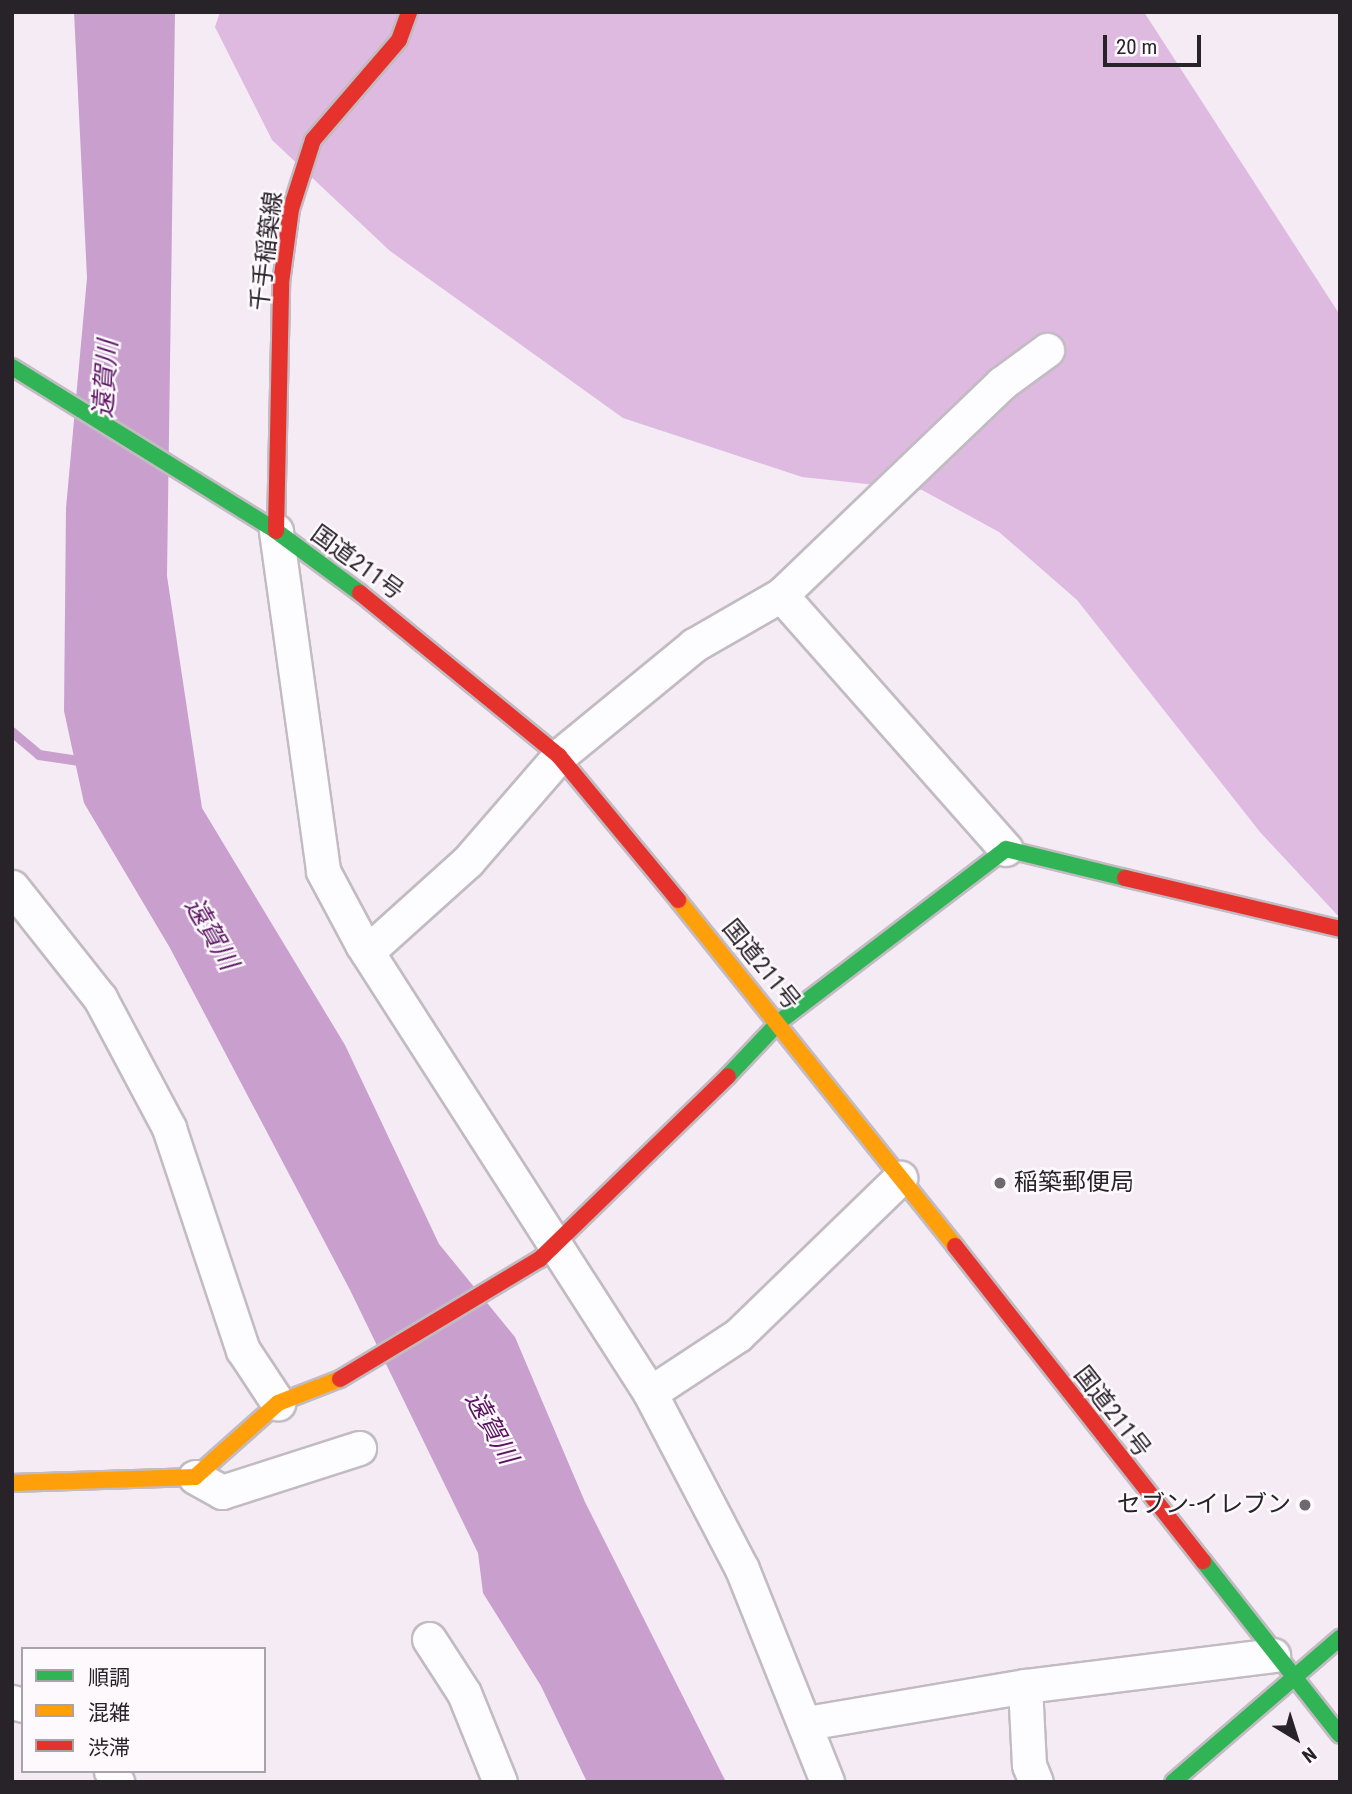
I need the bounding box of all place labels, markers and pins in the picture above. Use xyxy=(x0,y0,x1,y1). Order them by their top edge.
place label: 稲築郵便局 xyxy=(1014,1169,1134,1197)
marker: 稲築郵便局 xyxy=(992,1175,1008,1191)
place label: セブン-イレブン xyxy=(1117,1491,1291,1519)
marker: セブン-イレブン xyxy=(1297,1497,1313,1513)

